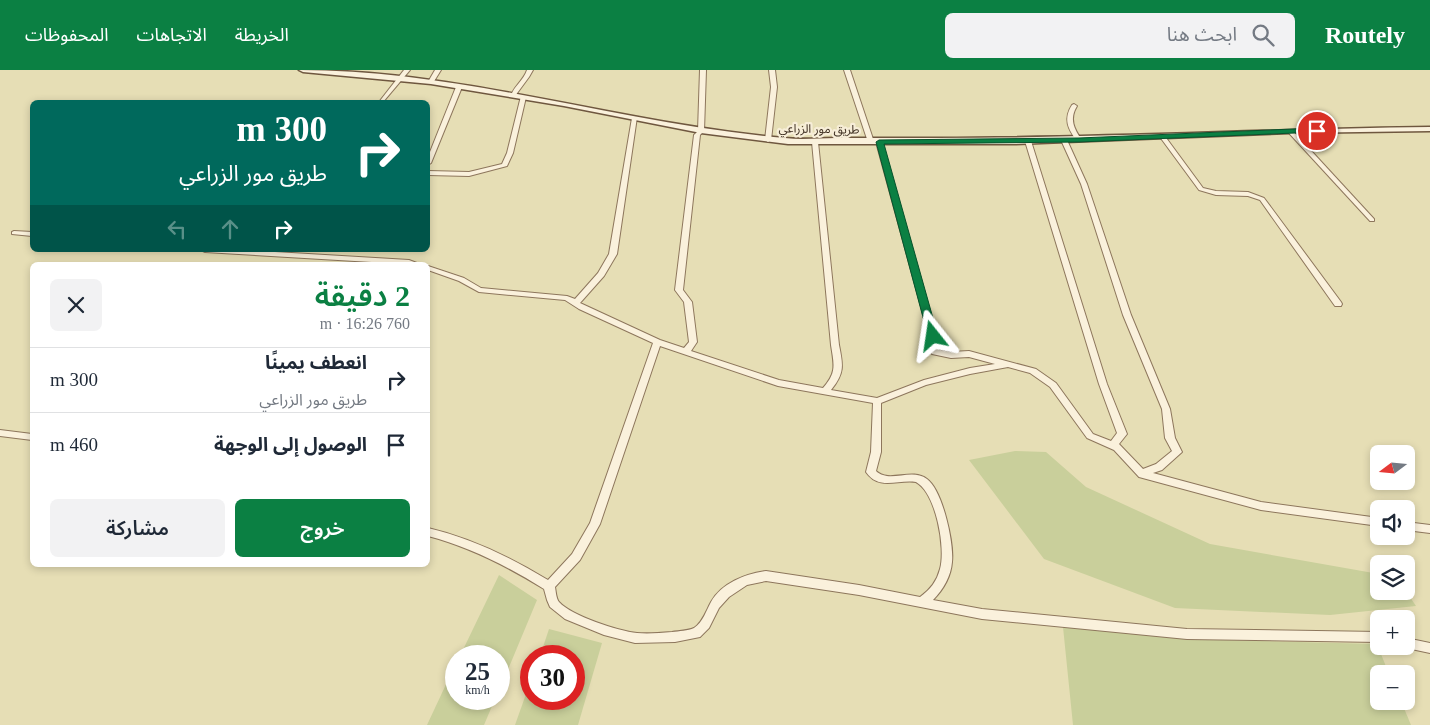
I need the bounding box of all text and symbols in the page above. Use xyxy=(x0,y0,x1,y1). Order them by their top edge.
search box xyxy=(945,13,1295,58)
icon: search xyxy=(1249,21,1277,49)
text: Routely xyxy=(1325,22,1405,48)
text: ابحث هنا xyxy=(1167,24,1237,45)
text: المحفوظات xyxy=(25,25,109,45)
text: الاتجاهات xyxy=(137,25,207,45)
text: الخريطة xyxy=(235,25,289,45)
text: 300 m xyxy=(237,110,327,149)
pin xyxy=(1296,110,1338,152)
icon: arrive xyxy=(1303,117,1331,145)
icon: right xyxy=(345,120,410,185)
street label: طريق مور الزراعي xyxy=(778,121,859,139)
text: طريق مور الزراعي xyxy=(179,161,327,186)
icon: left xyxy=(163,215,191,243)
icon: ahead xyxy=(216,215,244,243)
icon: right xyxy=(269,215,297,243)
button: close xyxy=(50,279,102,331)
text: 2 دقيقة xyxy=(315,279,410,312)
position arrow xyxy=(906,309,958,361)
text: 760 m · 16:26 xyxy=(320,315,410,332)
text: انعطف يمينًا xyxy=(265,352,367,373)
icon: right xyxy=(382,366,410,394)
text: 300 m xyxy=(50,369,98,390)
text: طريق مور الزراعي xyxy=(259,391,367,408)
icon: arrive xyxy=(382,431,410,459)
text: 460 m xyxy=(50,434,98,455)
text: الوصول إلى الوجهة xyxy=(214,434,367,455)
north arrow xyxy=(1370,445,1415,490)
map controls xyxy=(1370,445,1415,710)
button: مشاركة xyxy=(50,499,225,557)
button: خروج xyxy=(235,499,410,557)
button: sound xyxy=(1370,500,1415,545)
button: layers xyxy=(1370,555,1415,600)
button: + xyxy=(1370,610,1415,655)
speed limit sign: 30 xyxy=(520,645,585,710)
text: 25 xyxy=(465,658,490,685)
button: − xyxy=(1370,665,1415,710)
text: km/h xyxy=(465,683,490,697)

